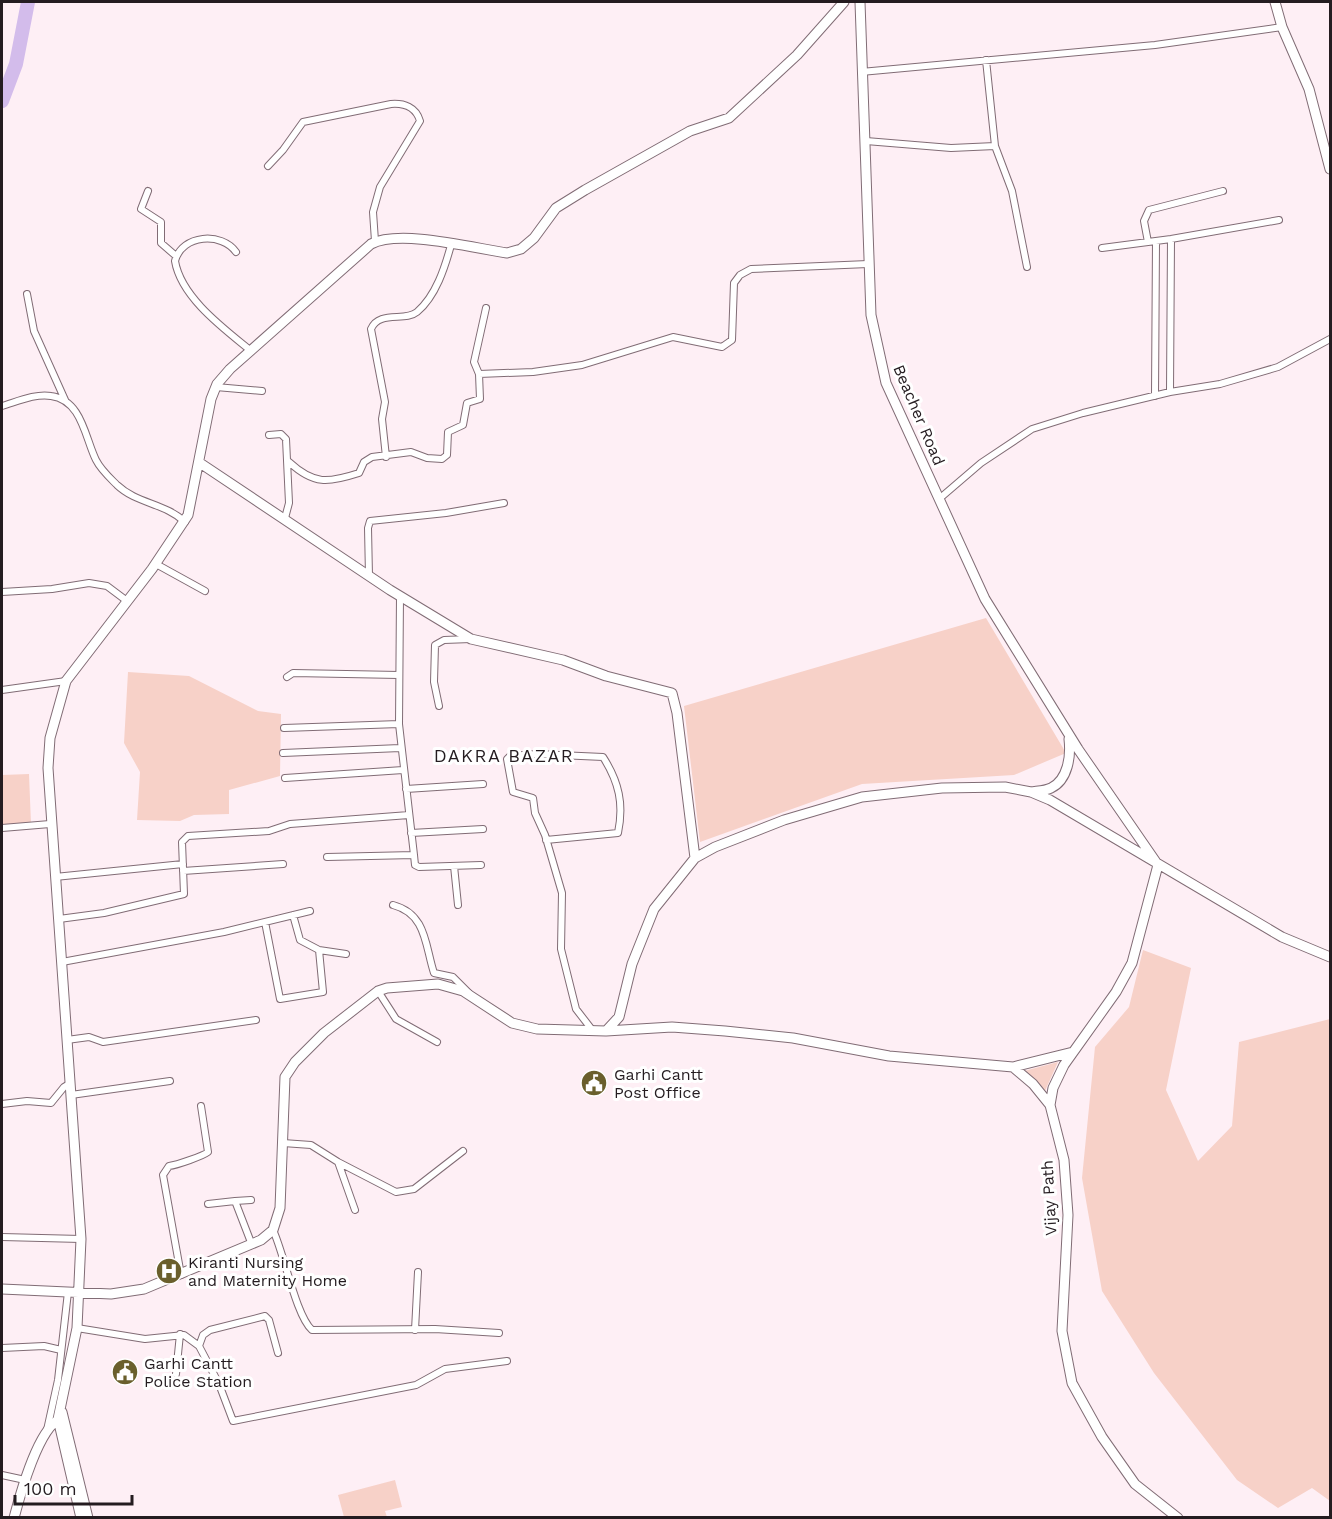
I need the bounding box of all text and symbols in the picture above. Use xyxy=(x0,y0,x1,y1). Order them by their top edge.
street label: Beacher Road xyxy=(889,362,949,468)
district label: DAKRA BAZAR xyxy=(434,745,574,766)
place label: Garhi Cantt Post Office xyxy=(614,1065,703,1102)
public building icon: Garhi Cantt Post Office xyxy=(579,1068,609,1098)
street label: Vijay Path xyxy=(1038,1160,1060,1236)
place label: Kiranti Nursing and Maternity Home xyxy=(188,1253,347,1290)
hospital icon: Kiranti Nursing and Maternity Home xyxy=(154,1256,184,1286)
place label: Garhi Cantt Police Station xyxy=(144,1354,252,1391)
public building icon: Garhi Cantt Police Station xyxy=(110,1357,140,1387)
scale bar xyxy=(15,1468,132,1506)
text: 100 m xyxy=(24,1478,77,1499)

